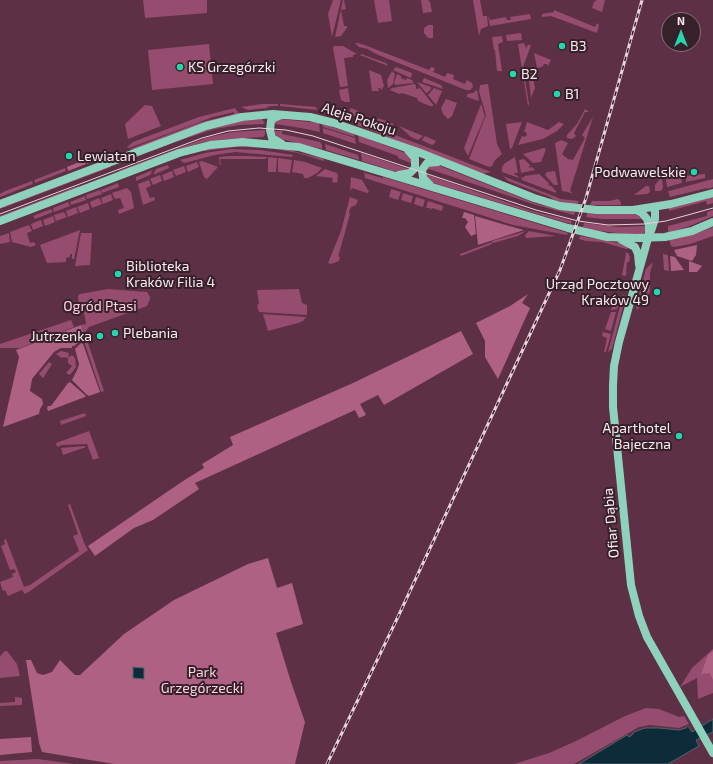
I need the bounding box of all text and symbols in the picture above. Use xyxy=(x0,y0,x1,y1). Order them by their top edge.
north arrow xyxy=(661,12,701,52)
text: N xyxy=(677,14,685,27)
place label: B3 xyxy=(570,38,586,54)
marker: B3 xyxy=(557,41,567,51)
place label: KS Grzegórzki xyxy=(188,59,275,75)
marker: KS Grzegórzki xyxy=(175,62,185,72)
place label: B2 xyxy=(521,66,538,82)
marker: B2 xyxy=(508,69,518,79)
place label: B1 xyxy=(565,86,579,102)
marker: B1 xyxy=(552,89,562,99)
street label: Aleja Pokoju xyxy=(320,99,398,139)
place label: Lewiatan xyxy=(77,148,136,164)
marker: Lewiatan xyxy=(64,151,74,161)
place label: Podwawelskie xyxy=(594,164,686,180)
marker: Podwawelskie xyxy=(689,167,699,177)
place label: Biblioteka Kraków Filia 4 xyxy=(126,258,215,290)
marker: Biblioteka Kraków Filia 4 xyxy=(113,269,123,279)
place label: Urząd Pocztowy Kraków 49 xyxy=(546,276,649,308)
marker: Urząd Pocztowy Kraków 49 xyxy=(652,287,662,297)
park label: Ogród Ptasi xyxy=(63,298,137,314)
place label: Plebania xyxy=(123,325,178,341)
place label: Jutrzenka xyxy=(31,328,92,344)
marker: Plebania xyxy=(110,328,120,338)
marker: Jutrzenka xyxy=(95,331,105,341)
place label: Aparthotel Bajeczna xyxy=(602,420,671,452)
marker: Aparthotel Bajeczna xyxy=(674,431,684,441)
street label: Ofiar Dąbia xyxy=(600,487,622,559)
park label: Park Grzegórzecki xyxy=(161,664,243,696)

